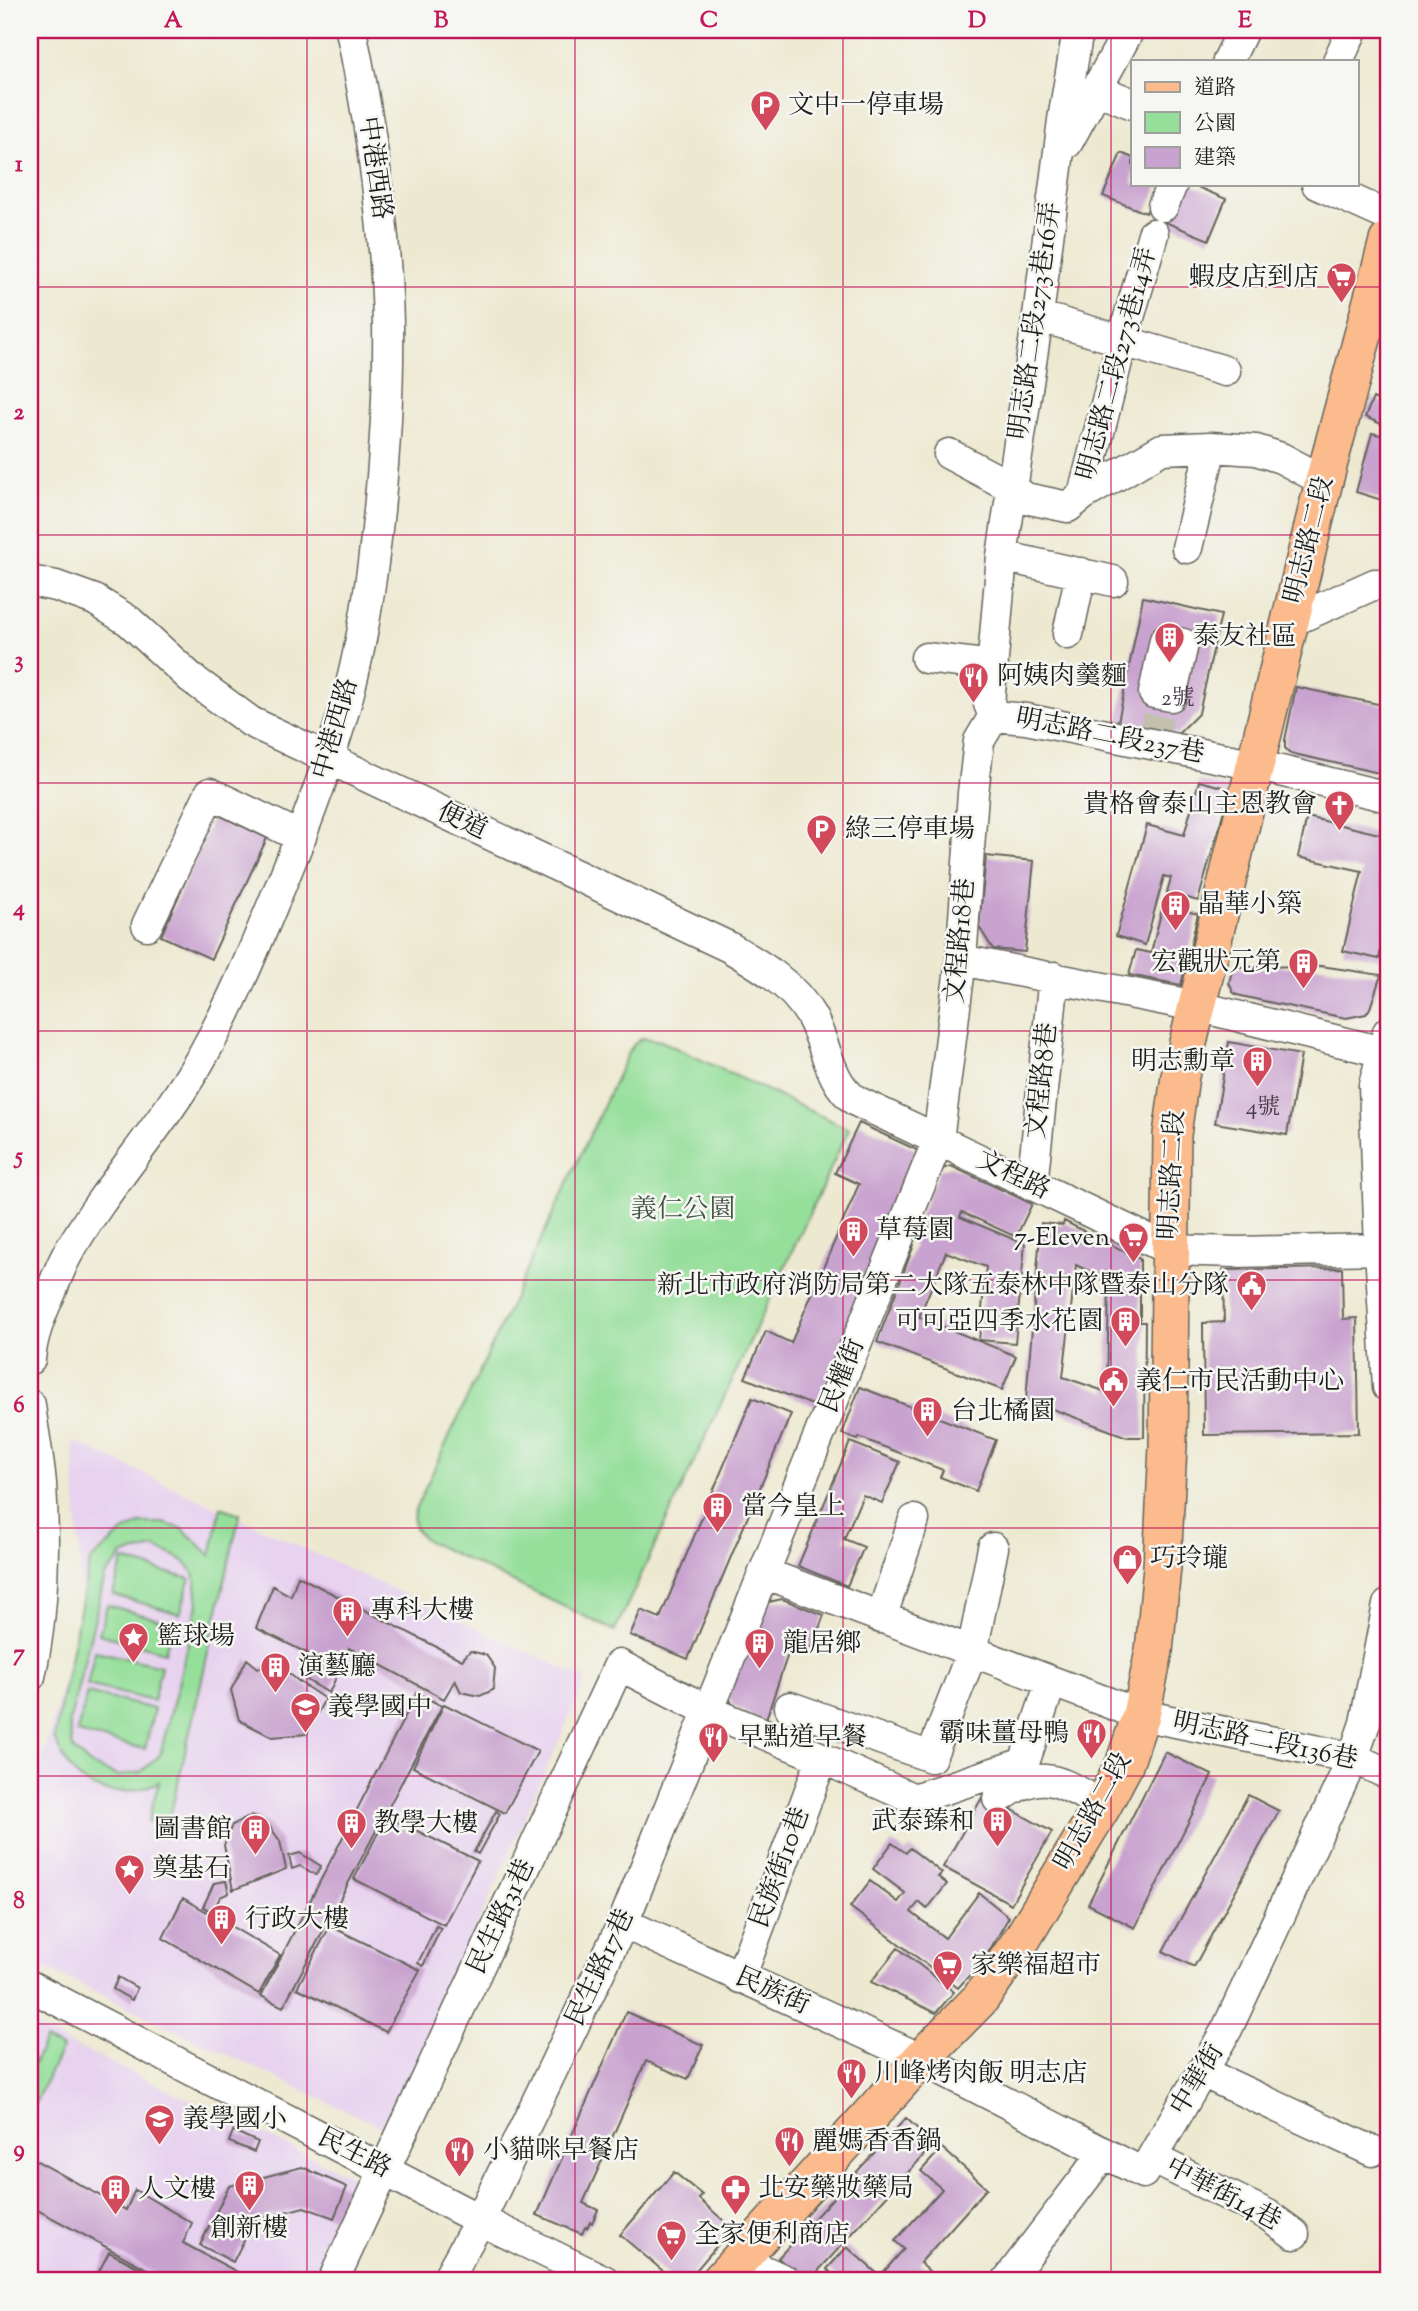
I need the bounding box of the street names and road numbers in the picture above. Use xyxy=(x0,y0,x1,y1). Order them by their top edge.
street label: 中港西路 xyxy=(348,114,400,222)
street label: 明志路二段273巷16弄 xyxy=(1001,200,1071,442)
street label: 明志路二段273巷14弄 xyxy=(1069,243,1167,485)
street label: 明志路二段 xyxy=(1276,472,1344,608)
street label: 中港西路 xyxy=(304,674,368,784)
street label: 明志路二段237巷 xyxy=(1012,701,1208,773)
street label: 便道 xyxy=(431,794,493,850)
street label: 文程路18巷 xyxy=(937,877,985,1005)
street label: 文程路8巷 xyxy=(1018,1021,1068,1141)
street label: 明志路二段 xyxy=(1151,1109,1195,1241)
street label: 文程路 xyxy=(970,1142,1056,1210)
street label: 民權街 xyxy=(811,1333,875,1419)
street label: 明志路二段136巷 xyxy=(1169,1704,1361,1780)
street label: 明志路二段 xyxy=(1046,1746,1142,1878)
street label: 民族街10巷 xyxy=(742,1802,820,1934)
street label: 民生路31巷 xyxy=(459,1853,545,1981)
street label: 民生路17巷 xyxy=(558,1903,644,2033)
street label: 民族街 xyxy=(729,1959,815,2025)
street label: 中華街 xyxy=(1162,2037,1234,2123)
street label: 民生路 xyxy=(311,2120,397,2188)
street label: 中華街14巷 xyxy=(1159,2149,1287,2241)

